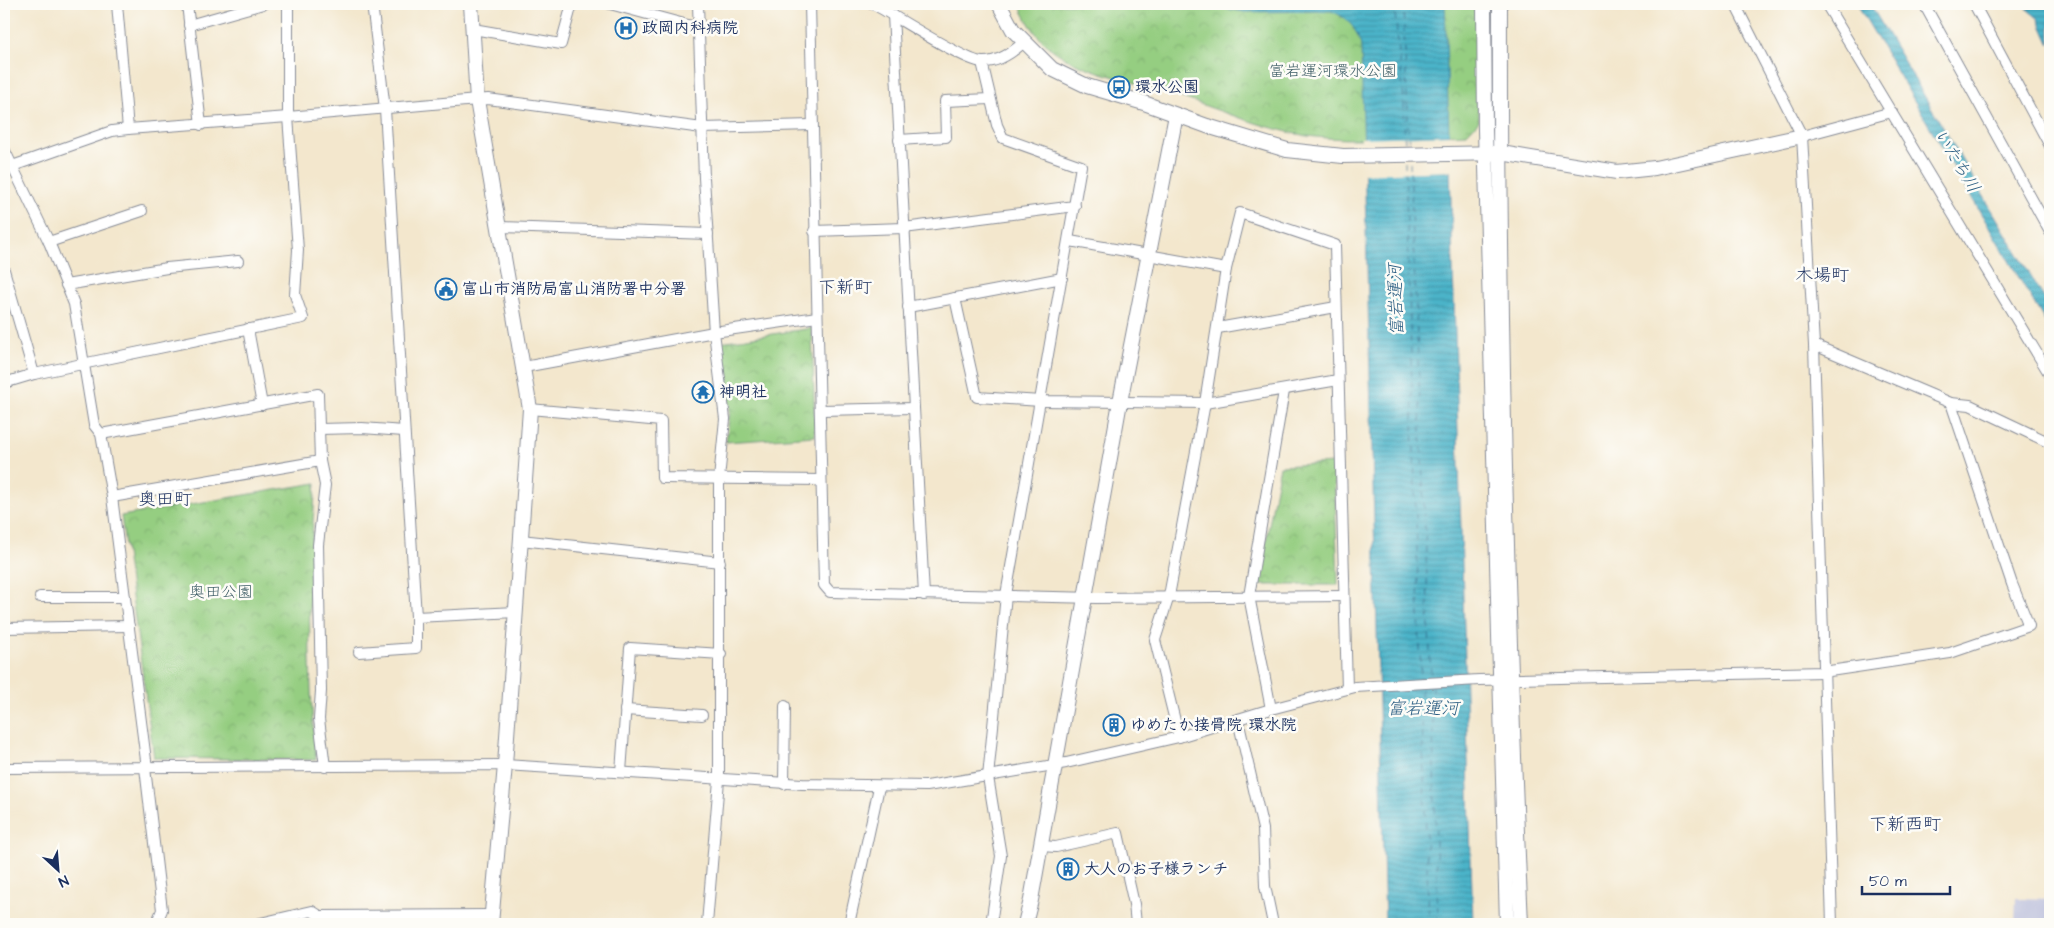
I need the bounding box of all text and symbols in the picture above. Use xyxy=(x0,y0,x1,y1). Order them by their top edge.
hospital icon: 政岡内科病院 xyxy=(614,16,638,40)
place label: 政岡内科病院 xyxy=(642,17,738,39)
park label: 富岩運河環水公園 xyxy=(1269,60,1397,82)
bus stop icon: 環水公園 xyxy=(1107,75,1131,99)
place label: 環水公園 xyxy=(1135,76,1199,98)
water label: いたち川 xyxy=(1928,124,1986,198)
water label: 富岩運河 xyxy=(1382,261,1410,336)
district label: 木場町 xyxy=(1795,263,1849,288)
district label: 下新町 xyxy=(818,275,872,300)
public building icon: 富山市消防局富山消防署中分署 xyxy=(434,277,458,301)
place label: 富山市消防局富山消防署中分署 xyxy=(462,278,686,300)
temple icon: 神明社 xyxy=(691,380,715,404)
place label: 神明社 xyxy=(719,381,767,403)
district label: 奥田町 xyxy=(138,487,192,512)
park label: 奥田公園 xyxy=(189,581,253,603)
water label: 富岩運河 xyxy=(1387,696,1462,721)
building icon: ゆめたか接骨院 環水院 xyxy=(1102,713,1126,737)
place label: ゆめたか接骨院 環水院 xyxy=(1130,714,1296,736)
district label: 下新西町 xyxy=(1869,812,1941,837)
north arrow xyxy=(32,846,82,896)
building icon: 大人のお子様ランチ xyxy=(1056,857,1080,881)
place label: 大人のお子様ランチ xyxy=(1084,858,1228,880)
scale bar xyxy=(1862,863,1949,895)
text: N xyxy=(55,870,72,892)
text: 50 m xyxy=(1869,871,1907,892)

